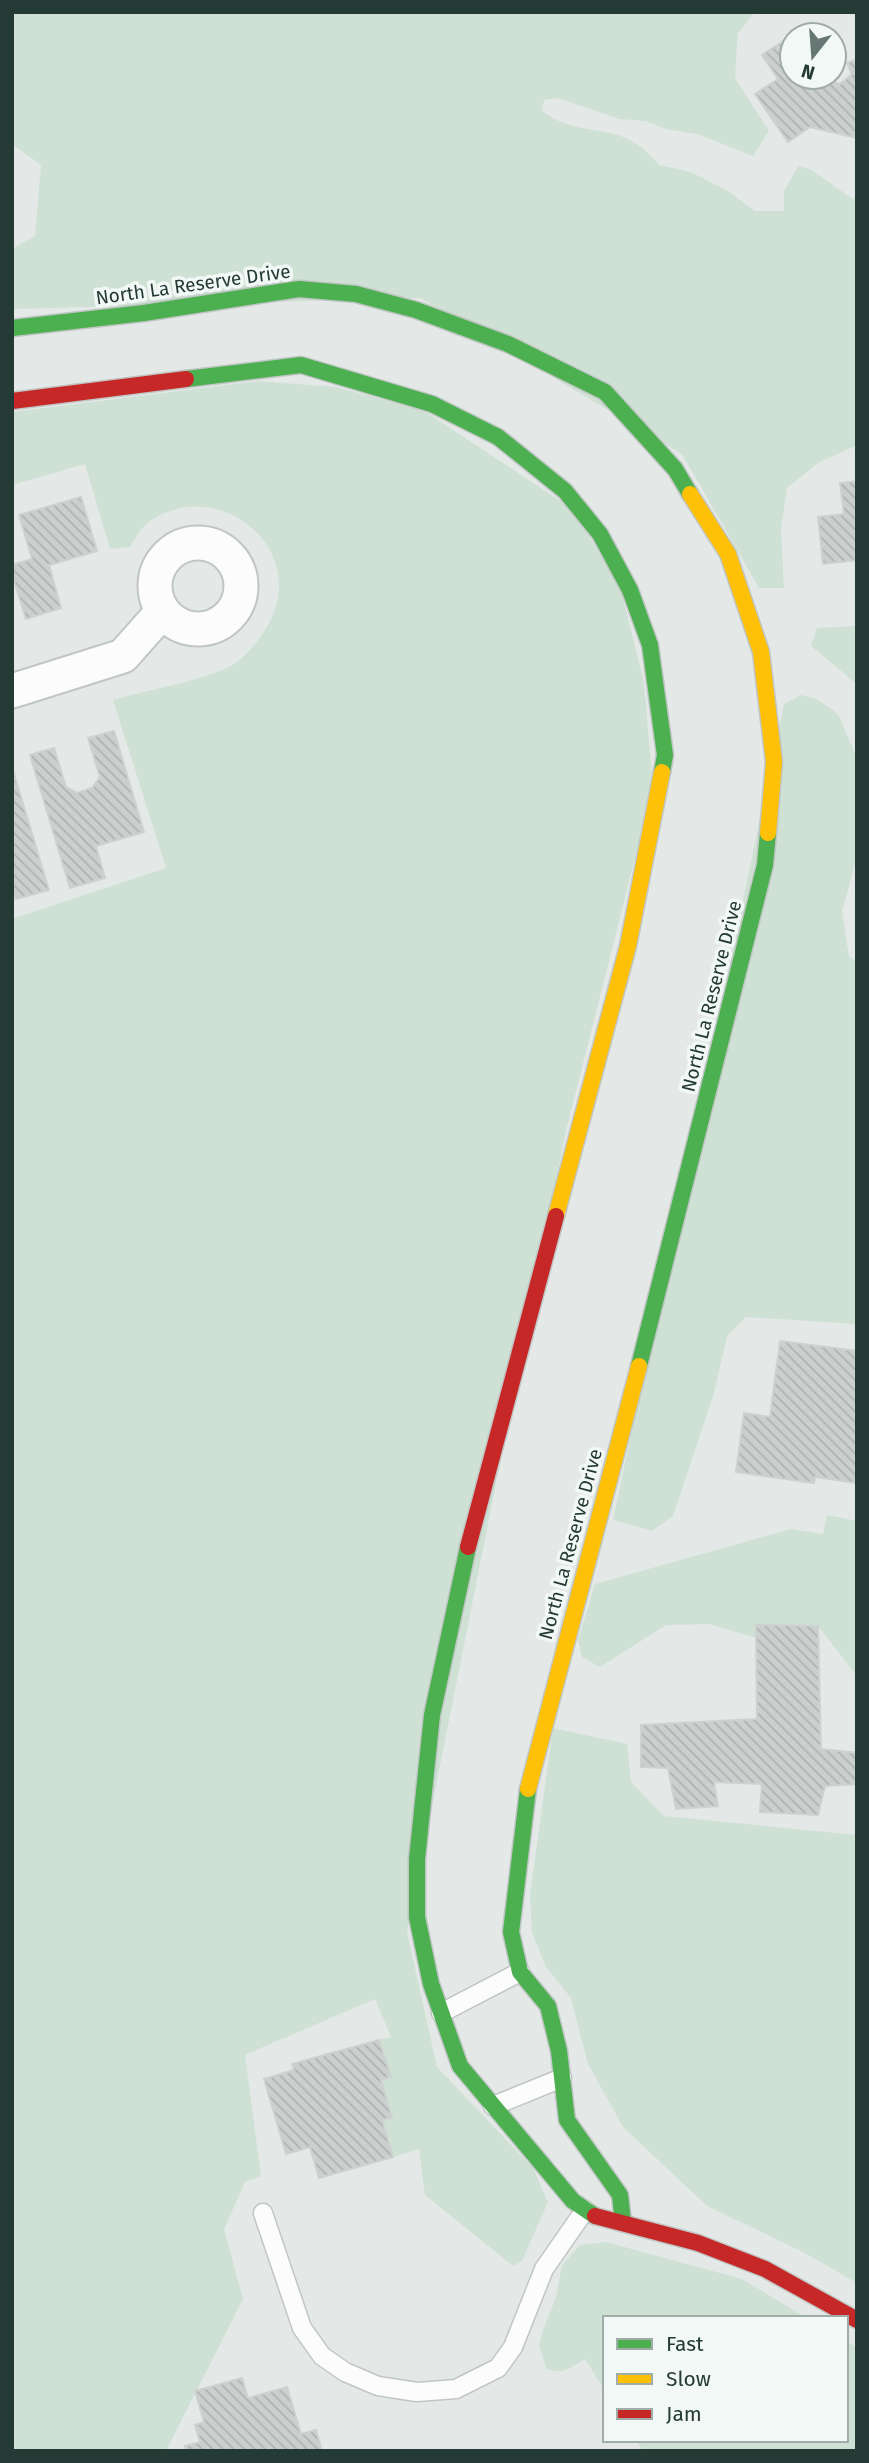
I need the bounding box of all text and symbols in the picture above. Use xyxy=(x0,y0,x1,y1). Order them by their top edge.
north arrow xyxy=(778,21,848,91)
text: N xyxy=(799,59,818,85)
street label: North La Reserve Drive xyxy=(94,259,292,310)
street label: North La Reserve Drive xyxy=(677,898,746,1094)
street label: North La Reserve Drive xyxy=(534,1446,607,1642)
legend xyxy=(603,2316,848,2442)
text: Fast xyxy=(666,2331,704,2357)
text: Slow xyxy=(666,2366,711,2392)
text: Jam xyxy=(666,2401,702,2427)

